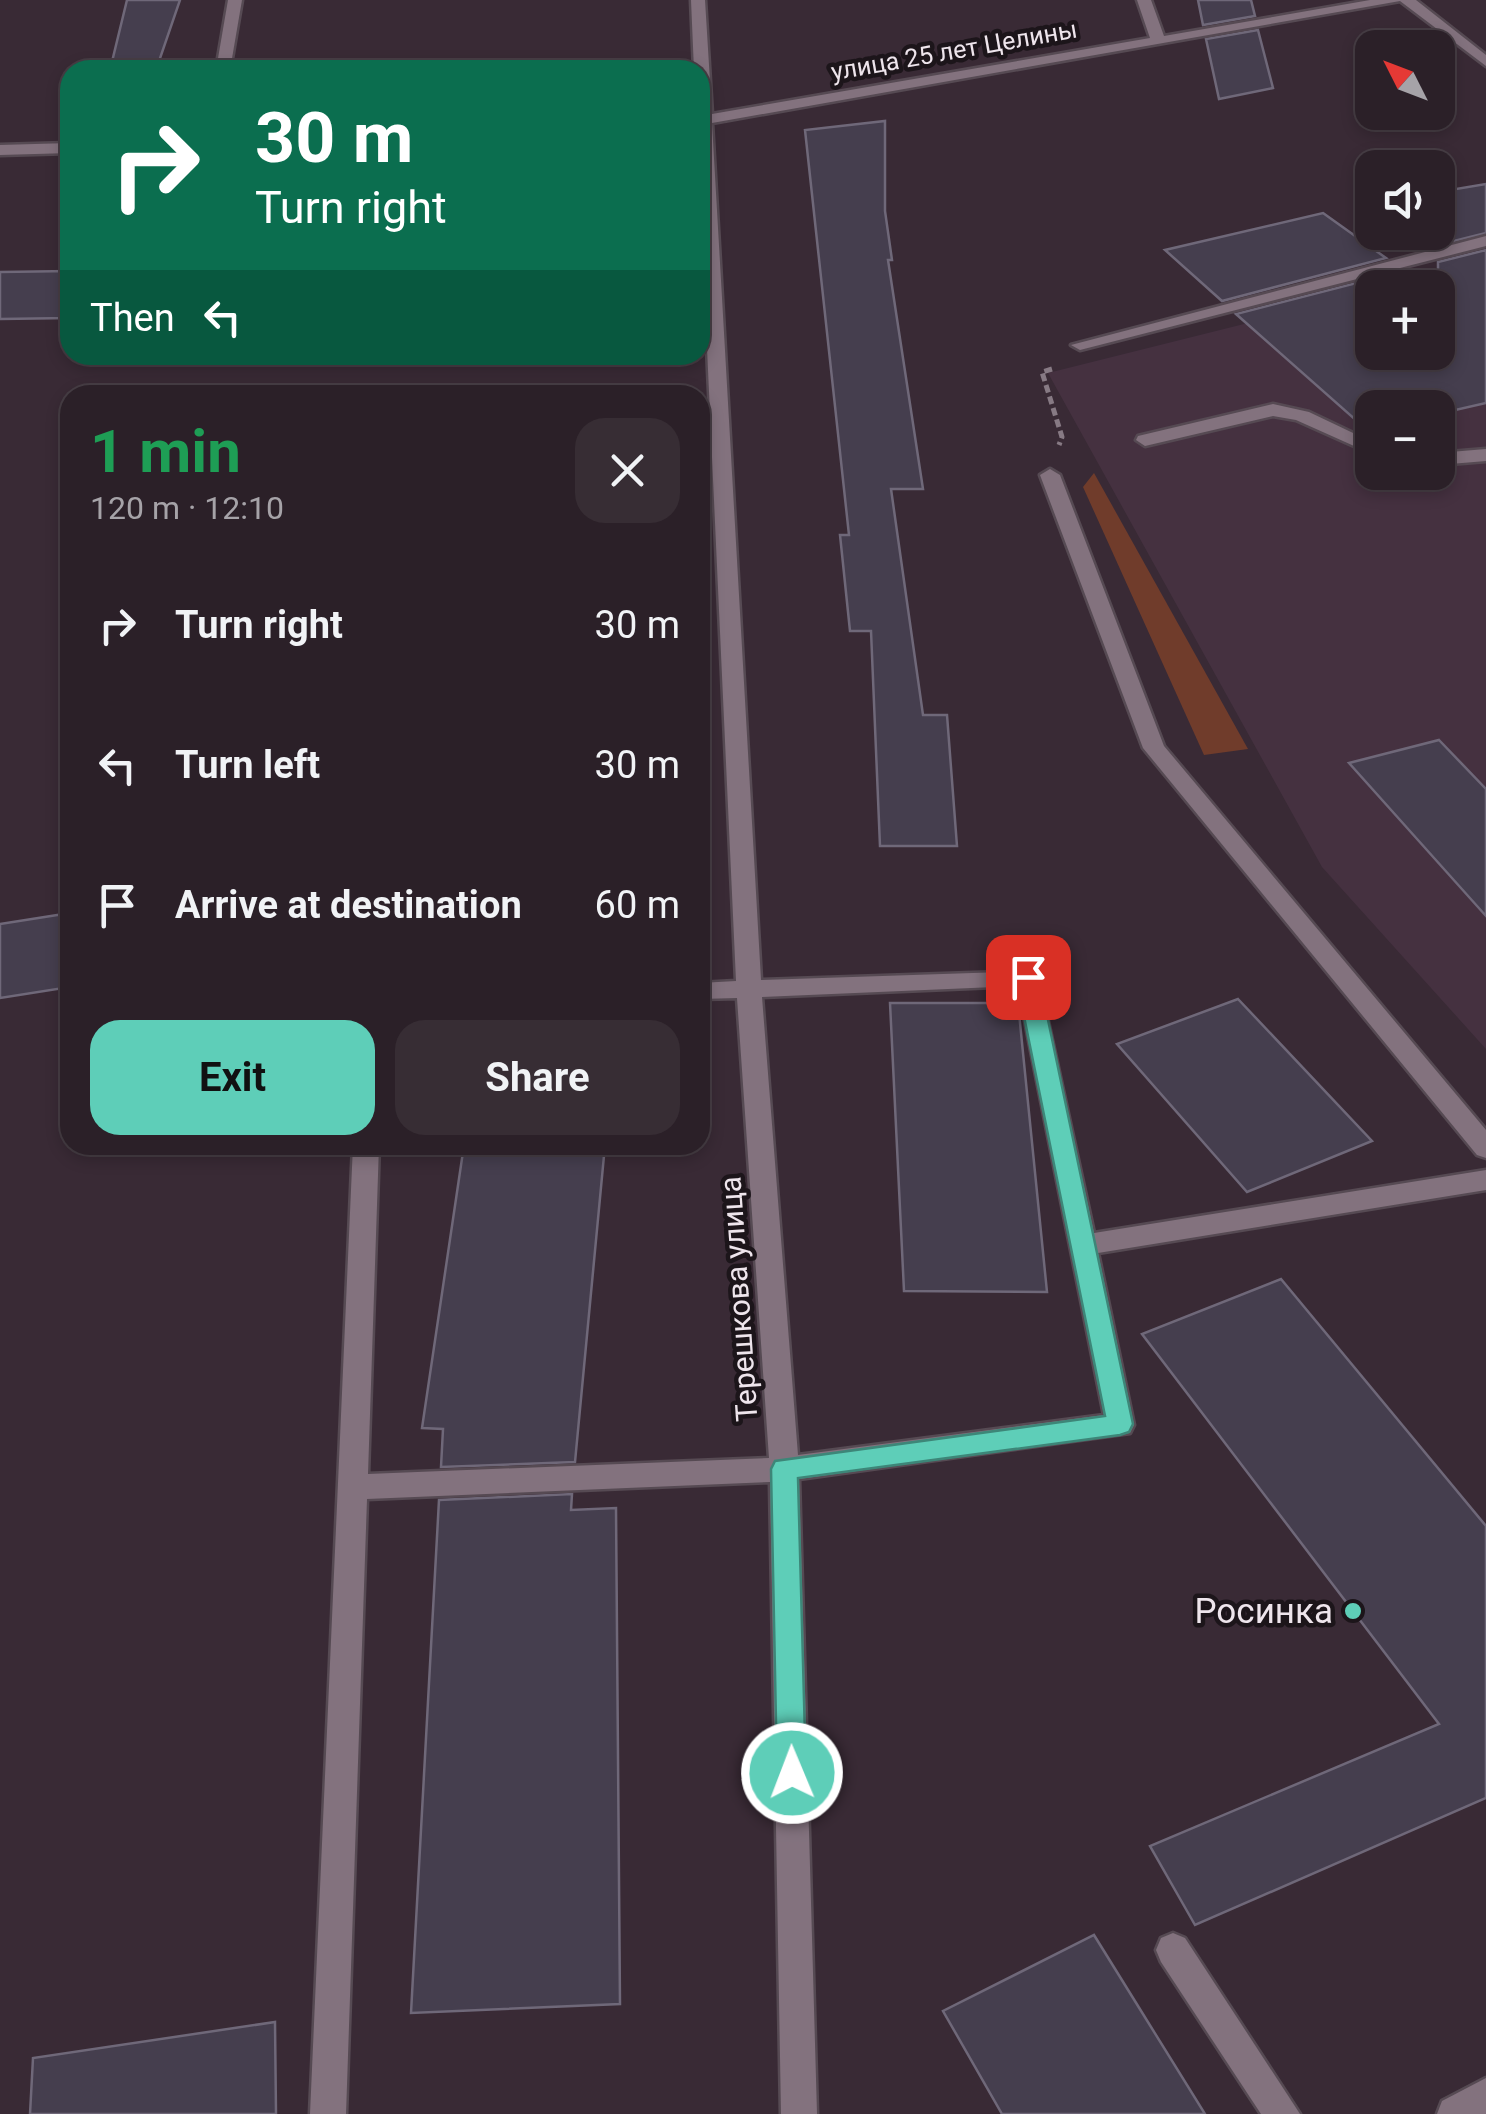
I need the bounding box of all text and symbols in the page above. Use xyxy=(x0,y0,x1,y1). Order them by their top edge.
street label: улица 25 лет Целины xyxy=(829,15,1079,86)
north arrow xyxy=(1355,30,1455,130)
map controls xyxy=(1355,30,1455,490)
text: 30 m xyxy=(255,97,413,179)
icon: right xyxy=(90,100,220,230)
button: sound xyxy=(1355,150,1455,250)
text: Turn right xyxy=(255,181,447,234)
button: + xyxy=(1355,270,1455,370)
icon: left xyxy=(195,290,250,345)
text: Then xyxy=(90,296,175,340)
button: − xyxy=(1355,390,1455,490)
text: 1 min xyxy=(90,416,241,487)
button: close xyxy=(575,418,680,523)
text: 120 m · 12:10 xyxy=(90,489,284,527)
icon: right xyxy=(90,598,145,653)
text: Turn right xyxy=(175,603,343,647)
text: 30 m xyxy=(595,603,680,647)
icon: left xyxy=(90,738,145,793)
text: Turn left xyxy=(175,743,320,787)
text: 30 m xyxy=(595,743,680,787)
icon: arrive xyxy=(90,878,145,933)
text: Arrive at destination xyxy=(175,883,522,927)
text: 60 m xyxy=(595,883,680,927)
pin xyxy=(986,935,1071,1020)
icon: arrive xyxy=(1001,950,1056,1005)
button: Exit xyxy=(90,1020,375,1135)
button: Share xyxy=(395,1020,680,1135)
street label: Терешкова улица xyxy=(712,1175,765,1423)
place label: Росинка xyxy=(1195,1591,1333,1632)
marker: Росинка xyxy=(1342,1600,1364,1622)
position arrow xyxy=(740,1721,844,1825)

